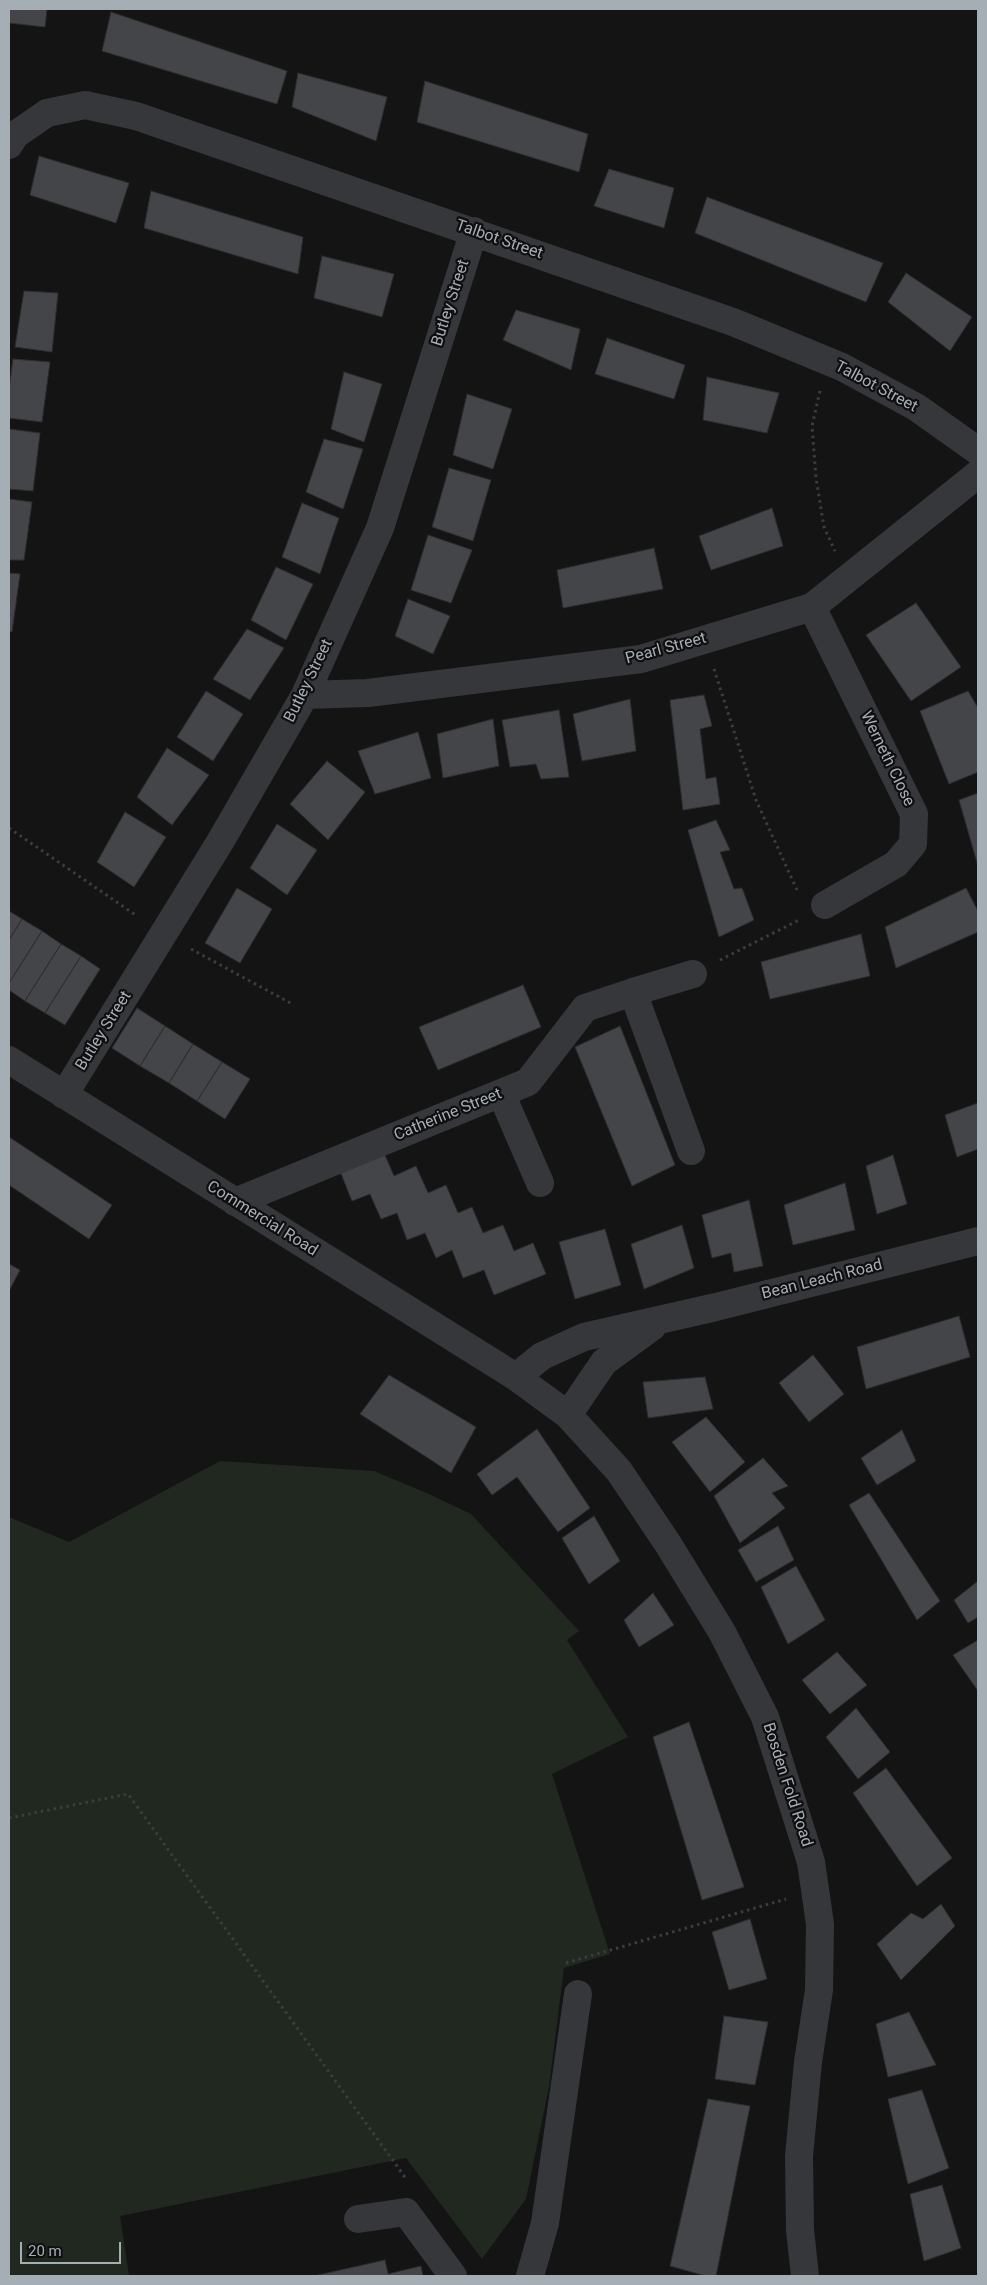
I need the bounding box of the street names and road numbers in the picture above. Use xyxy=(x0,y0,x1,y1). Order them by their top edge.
street label: Talbot Street xyxy=(453,216,545,264)
street label: Butley Street xyxy=(428,257,474,349)
street label: Talbot Street xyxy=(831,357,921,417)
street label: Pearl Street xyxy=(624,629,708,669)
street label: Butley Street xyxy=(281,636,337,726)
street label: Werneth Close xyxy=(856,708,918,810)
street label: Butley Street xyxy=(72,988,136,1074)
street label: Catherine Street xyxy=(391,1085,505,1145)
street label: Commercial Road xyxy=(203,1177,321,1261)
street label: Bean Leach Road xyxy=(760,1256,884,1304)
street label: Bosden Fold Road xyxy=(758,1721,816,1849)

